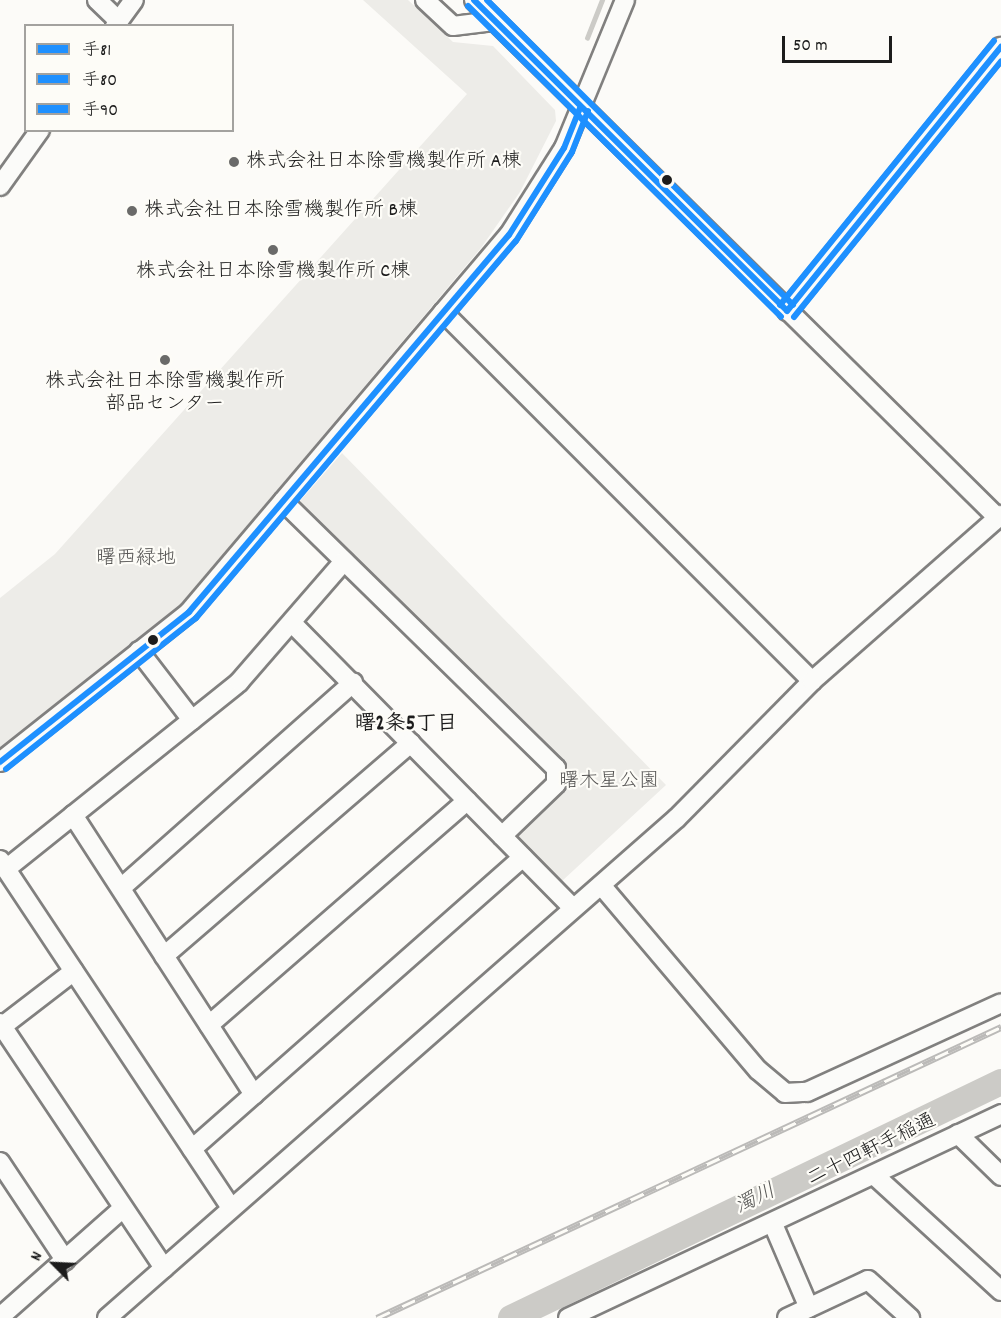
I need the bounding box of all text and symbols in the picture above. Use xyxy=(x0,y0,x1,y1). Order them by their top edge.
legend xyxy=(24,24,234,132)
scale bar xyxy=(785,24,894,62)
text: 50 m xyxy=(793,34,828,59)
text: 手81 xyxy=(82,39,111,64)
text: 手80 xyxy=(82,69,117,94)
text: 手90 xyxy=(82,99,118,124)
place label: 株式会社日本除雪機製作所 A棟 xyxy=(246,150,521,174)
marker: 株式会社日本除雪機製作所 A棟 xyxy=(227,155,241,169)
unlabelled marker xyxy=(661,174,673,186)
place label: 株式会社日本除雪機製作所 B棟 xyxy=(144,199,418,223)
marker: 株式会社日本除雪機製作所 B棟 xyxy=(125,204,139,218)
marker: 株式会社日本除雪機製作所 C棟 xyxy=(266,243,280,257)
place label: 株式会社日本除雪機製作所 C棟 xyxy=(136,260,410,284)
marker: 株式会社日本除雪機製作所 部品センター xyxy=(158,353,172,367)
place label: 株式会社日本除雪機製作所 部品センター xyxy=(45,370,285,417)
park label: 曙西緑地 xyxy=(96,547,176,571)
unlabelled marker xyxy=(147,634,159,646)
district label: 曙2条5丁目 xyxy=(355,712,457,738)
park label: 曙木星公園 xyxy=(559,770,659,794)
street label: 二十四軒手稲通 xyxy=(804,1110,940,1192)
water label: 濁川 xyxy=(732,1179,780,1221)
north arrow xyxy=(24,1234,84,1294)
text: N xyxy=(25,1248,49,1265)

